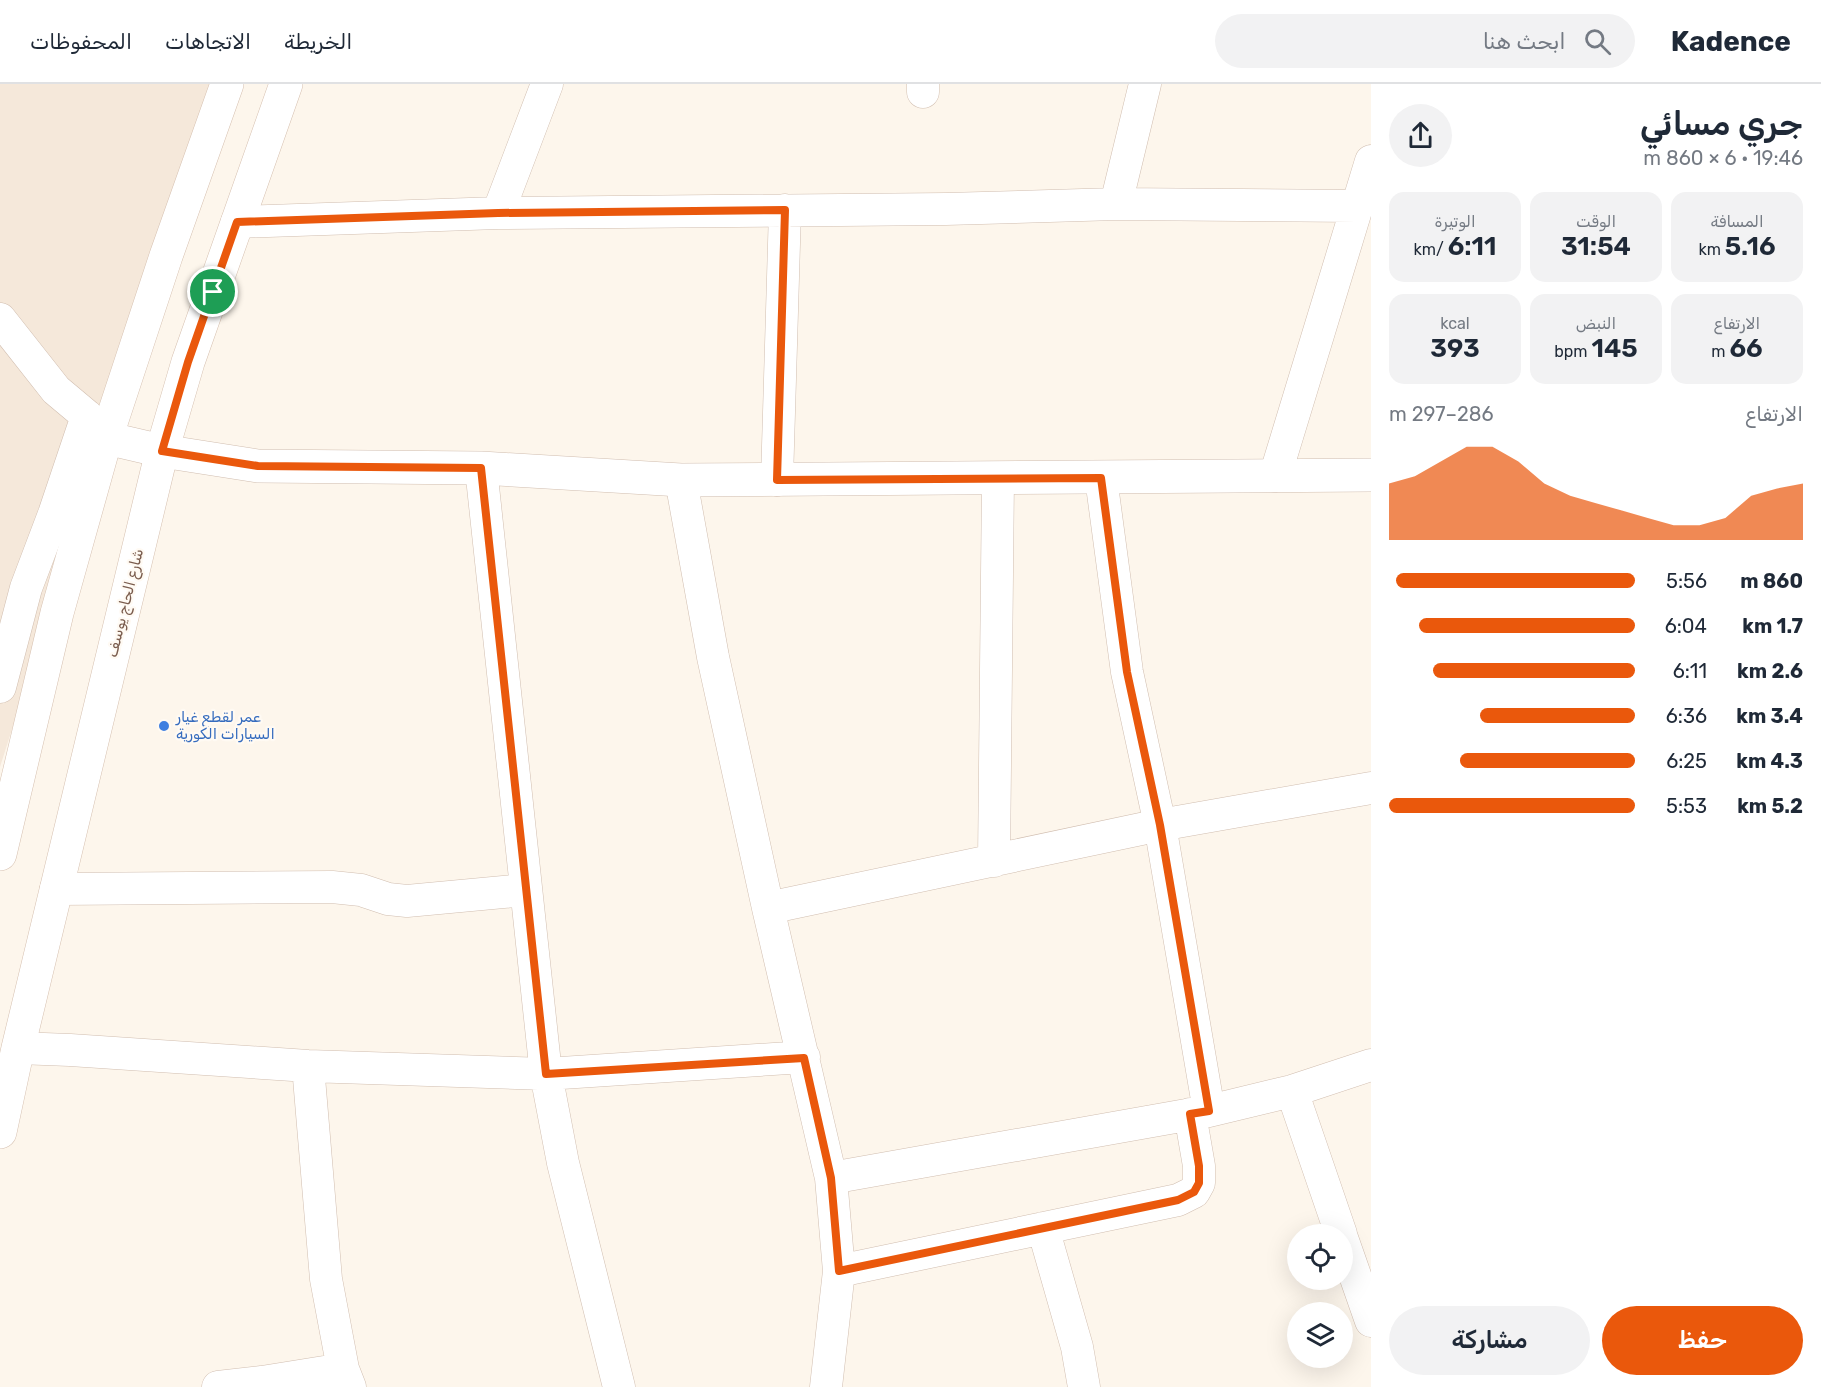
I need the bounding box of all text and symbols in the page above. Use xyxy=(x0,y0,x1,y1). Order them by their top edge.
search box xyxy=(1215,14,1635,68)
icon: search xyxy=(1581,25,1614,58)
text: Kadence xyxy=(1671,25,1791,58)
text: ابحث هنا xyxy=(1483,28,1566,55)
text: المحفوظات xyxy=(30,29,132,54)
text: الاتجاهات xyxy=(165,29,251,54)
text: الخريطة xyxy=(284,29,352,54)
button: share xyxy=(1389,104,1452,167)
text: جري مسائي xyxy=(1640,104,1803,143)
text: 19:46 · 6 × 860 m xyxy=(1643,146,1803,170)
text: الوتيرة xyxy=(1434,212,1476,231)
text: الوقت xyxy=(1576,212,1616,231)
text: المسافة xyxy=(1710,212,1764,231)
text: 6:11 xyxy=(1448,231,1496,262)
text: 31:54 xyxy=(1561,231,1631,262)
text: 5.16 xyxy=(1725,231,1776,262)
text: /km xyxy=(1414,240,1448,259)
text: km xyxy=(1698,240,1725,259)
pin xyxy=(187,266,238,317)
icon: arrive xyxy=(196,275,229,308)
text: kcal xyxy=(1440,314,1470,333)
text: النبض xyxy=(1576,314,1616,333)
text: الارتفاع xyxy=(1714,314,1760,333)
text: 393 xyxy=(1430,333,1480,364)
text: 145 xyxy=(1591,333,1638,364)
text: 66 xyxy=(1729,333,1763,364)
text: bpm xyxy=(1554,342,1591,361)
text: m xyxy=(1711,342,1729,361)
text: 286–297 m xyxy=(1389,402,1494,426)
text: الارتفاع xyxy=(1745,402,1803,426)
street label: شارع الحاج يوسف xyxy=(103,547,149,660)
text: 5:56 xyxy=(1666,569,1707,593)
text: 860 m xyxy=(1740,569,1803,593)
text: 6:04 xyxy=(1665,614,1707,638)
text: 1.7 km xyxy=(1742,614,1803,638)
text: 6:11 xyxy=(1673,659,1707,683)
text: 2.6 km xyxy=(1737,659,1803,683)
text: 6:36 xyxy=(1666,704,1707,728)
text: 3.4 km xyxy=(1736,704,1803,728)
place label: عمر لقطع غيار السيارات الكورية xyxy=(175,708,275,743)
marker: عمر لقطع غيار السيارات الكورية xyxy=(157,719,171,733)
text: 6:25 xyxy=(1666,749,1707,773)
text: 4.3 km xyxy=(1736,749,1803,773)
text: 5:53 xyxy=(1666,794,1707,818)
text: 5.2 km xyxy=(1737,794,1803,818)
map controls xyxy=(1287,1224,1353,1368)
button: locate xyxy=(1287,1224,1353,1290)
button: layers xyxy=(1287,1302,1353,1368)
button: مشاركة xyxy=(1389,1306,1590,1375)
button: حفظ xyxy=(1602,1306,1803,1375)

